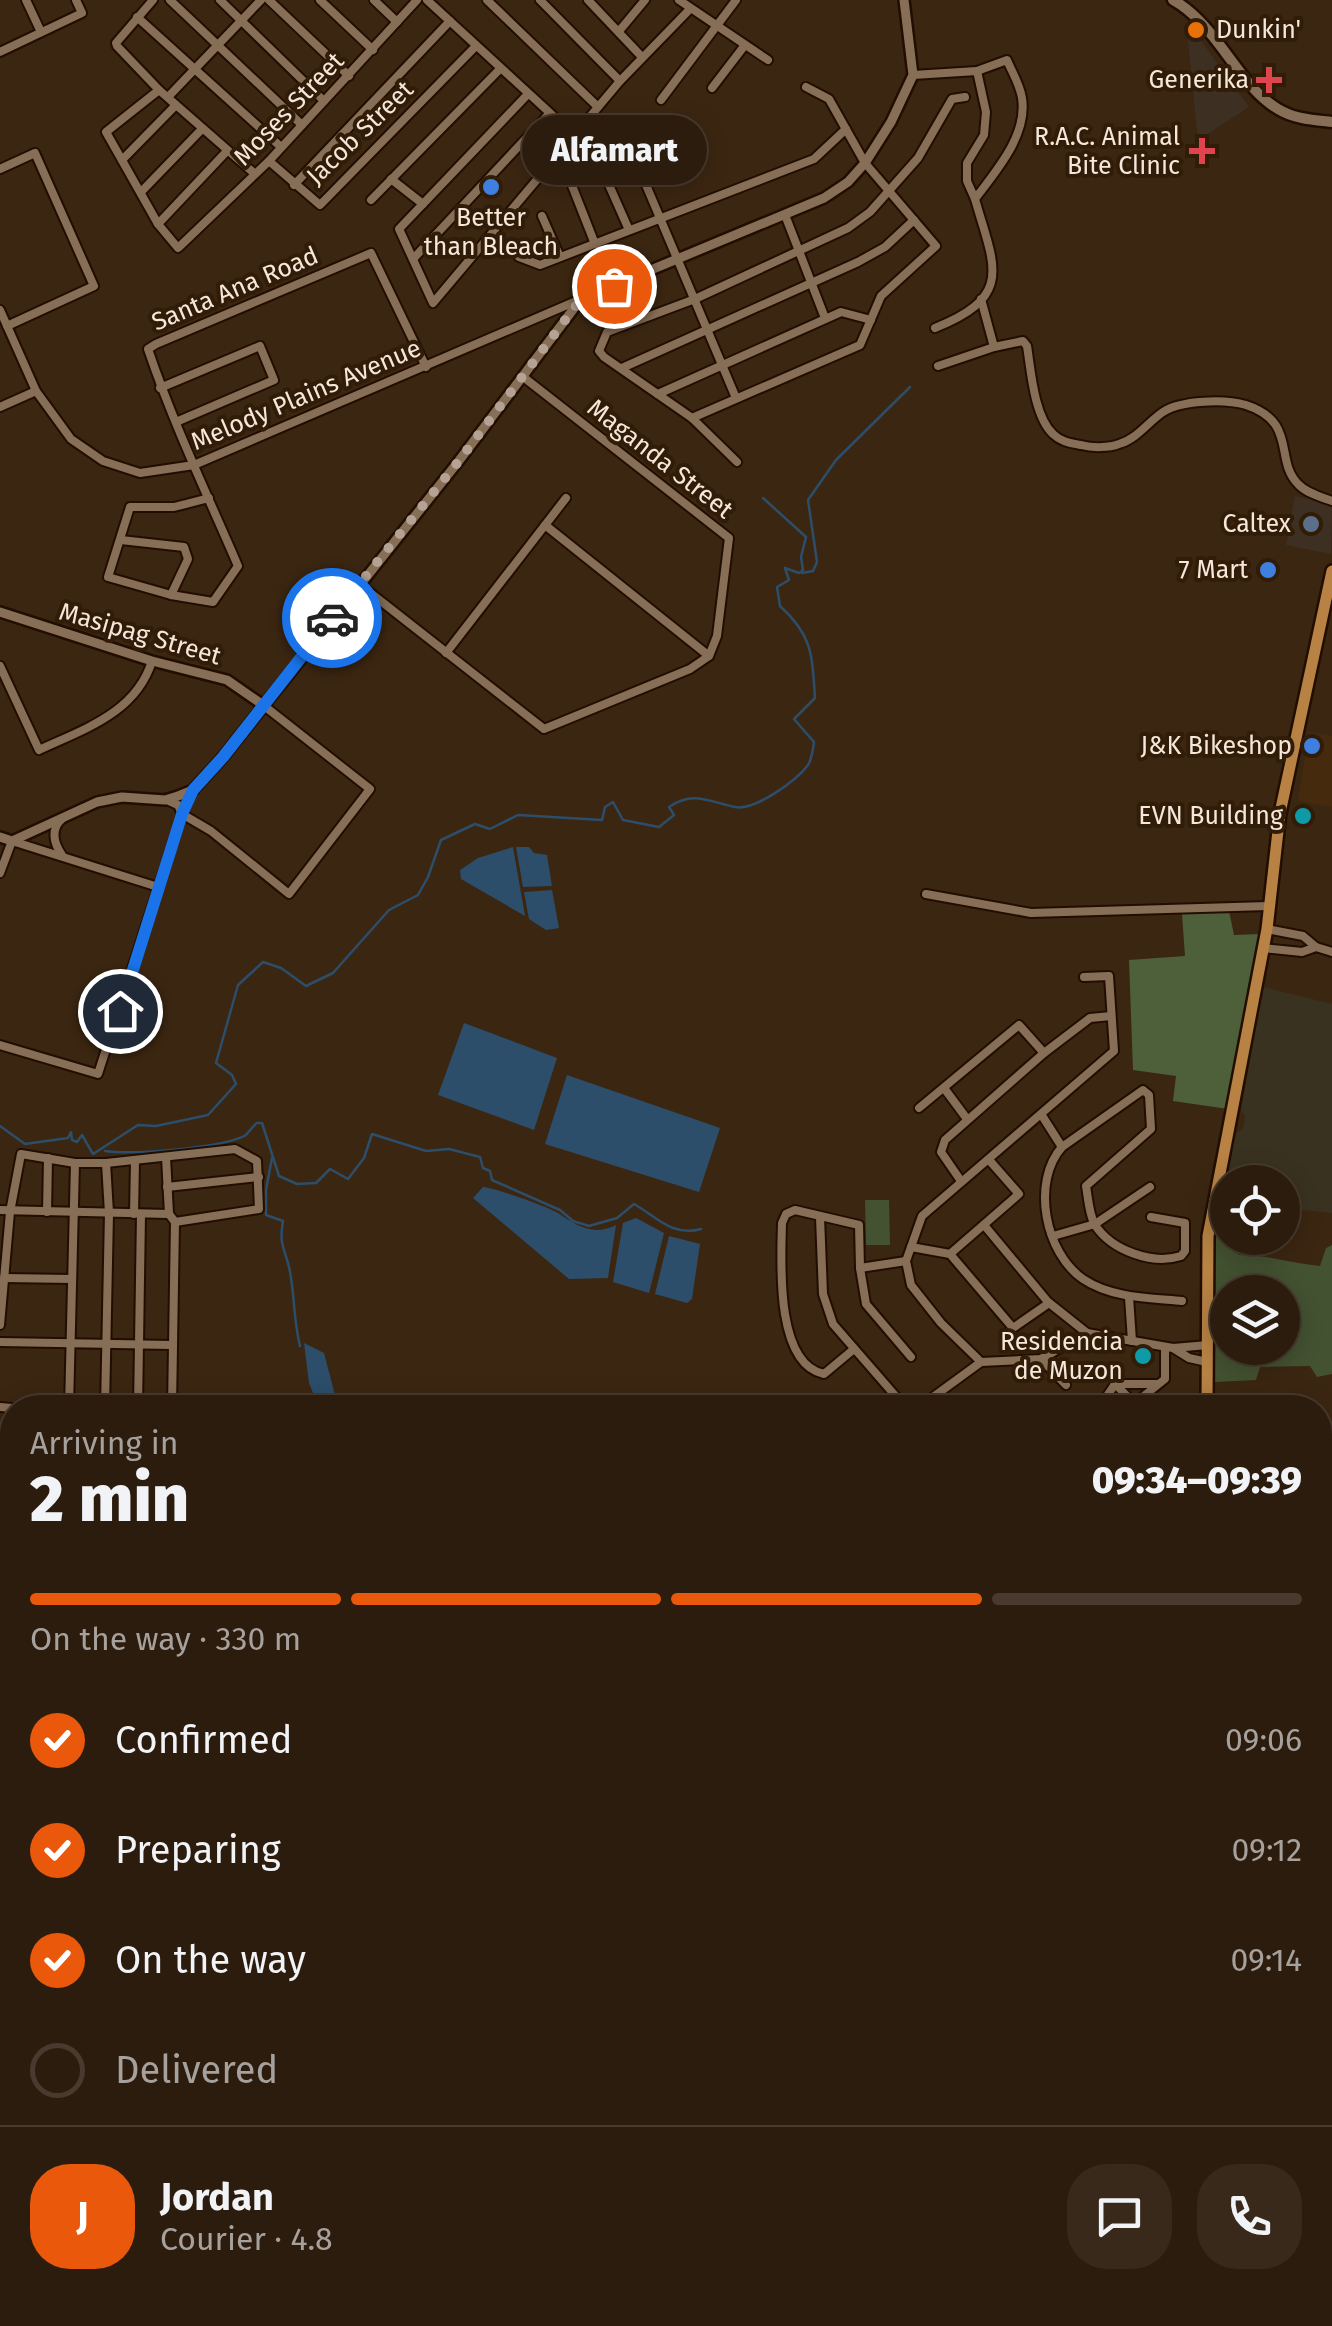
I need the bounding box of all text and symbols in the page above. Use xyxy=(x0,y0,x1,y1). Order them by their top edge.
place label: Dunkin' xyxy=(1216,15,1301,45)
marker: Dunkin' xyxy=(1185,19,1207,41)
street label: Moses Street xyxy=(228,46,351,172)
place label: Generika xyxy=(1149,65,1249,95)
marker: Generika xyxy=(1258,69,1280,91)
street label: Jacob Street xyxy=(300,74,420,191)
callout: Alfamart xyxy=(522,116,706,186)
place label: R.A.C. Animal Bite Clinic xyxy=(1034,122,1180,181)
text: Alfamart xyxy=(551,131,678,169)
marker: R.A.C. Animal Bite Clinic xyxy=(1189,138,1215,164)
marker: Better than Bleach xyxy=(480,176,502,198)
place label: Better than Bleach xyxy=(424,203,558,262)
street label: Santa Ana Road xyxy=(147,240,323,338)
pin xyxy=(572,244,657,329)
icon: bag xyxy=(587,259,642,314)
street label: Melody Plains Avenue xyxy=(187,333,425,457)
street label: Maganda Street xyxy=(581,393,740,526)
place label: Caltex xyxy=(1222,509,1291,539)
marker: Caltex xyxy=(1300,513,1322,535)
place label: 7 Mart xyxy=(1179,555,1249,585)
marker: 7 Mart xyxy=(1257,559,1279,581)
courier xyxy=(282,568,382,668)
icon: car xyxy=(305,591,360,646)
street label: Masipag Street xyxy=(56,597,225,672)
place label: J&K Bikeshop xyxy=(1141,731,1292,761)
marker: J&K Bikeshop xyxy=(1301,735,1323,757)
place label: EVN Building xyxy=(1138,801,1283,831)
marker: EVN Building xyxy=(1292,805,1314,827)
pin xyxy=(78,969,163,1054)
icon: home xyxy=(93,984,148,1039)
map controls xyxy=(1210,1165,1300,1365)
button: locate xyxy=(1210,1165,1300,1255)
button: layers xyxy=(1210,1275,1300,1365)
place label: Residencia de Muzon xyxy=(1000,1327,1123,1386)
marker: Residencia de Muzon xyxy=(1132,1345,1154,1367)
text: Arriving in xyxy=(30,1424,178,1462)
text: 09:34–09:39 xyxy=(1092,1457,1302,1503)
text: 2 min xyxy=(30,1460,189,1538)
text: On the way · 330 m xyxy=(30,1620,301,1658)
icon: check xyxy=(30,1713,85,1768)
text: Confirmed xyxy=(115,1717,293,1763)
text: 09:06 xyxy=(1225,1721,1302,1759)
icon: check xyxy=(30,1823,85,1878)
text: Preparing xyxy=(115,1827,281,1873)
text: 09:12 xyxy=(1232,1831,1302,1869)
icon: check xyxy=(30,1933,85,1988)
text: On the way xyxy=(115,1937,306,1983)
text: 09:14 xyxy=(1230,1941,1302,1979)
text: Delivered xyxy=(115,2047,278,2093)
button: chat xyxy=(1067,2164,1172,2269)
button: phone xyxy=(1197,2164,1302,2269)
text: Jordan xyxy=(160,2174,274,2220)
text: J xyxy=(76,2193,89,2239)
text: Courier · 4.8 xyxy=(160,2220,333,2258)

